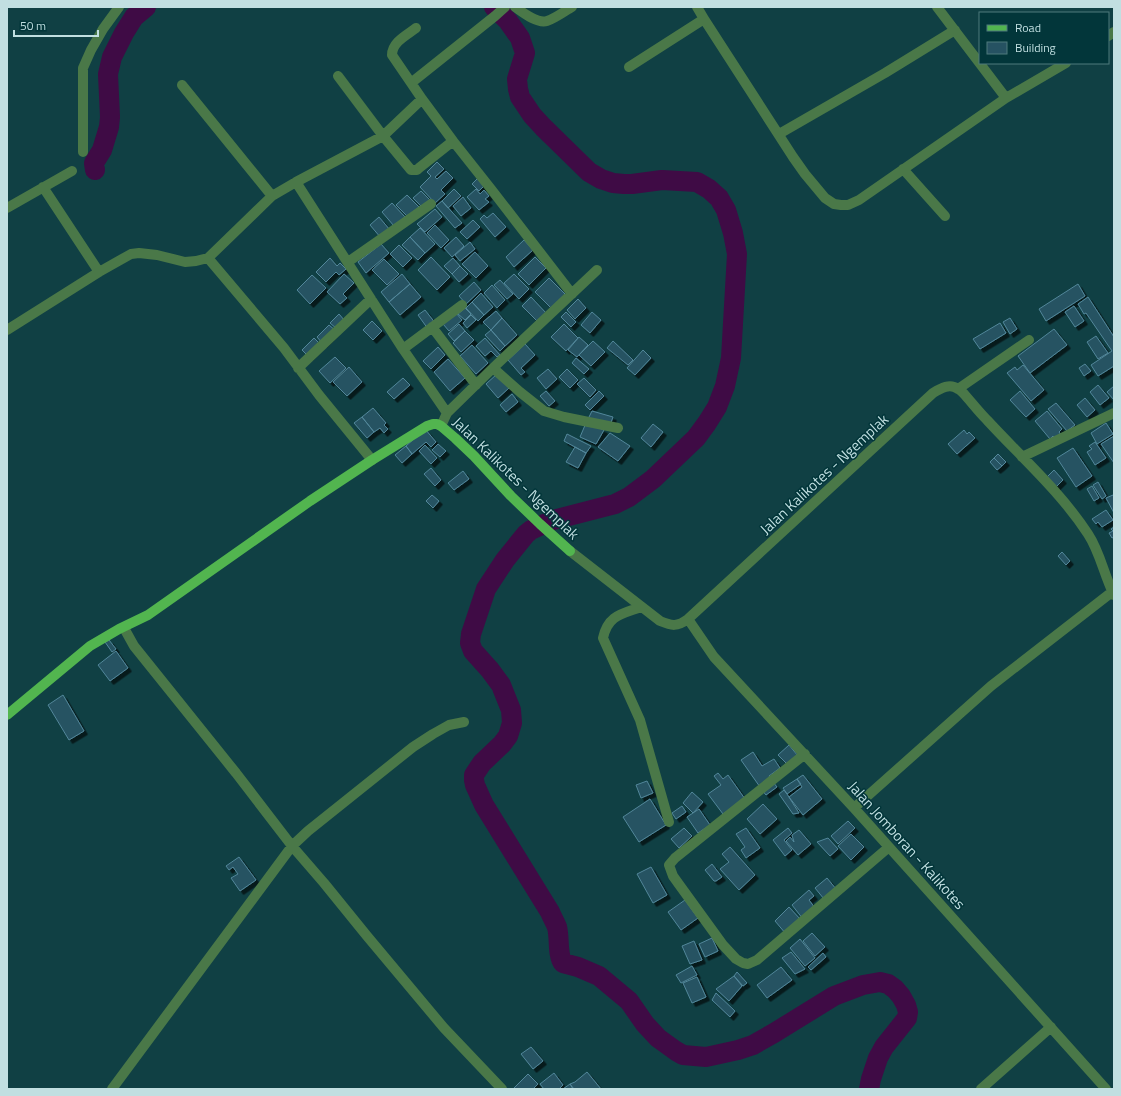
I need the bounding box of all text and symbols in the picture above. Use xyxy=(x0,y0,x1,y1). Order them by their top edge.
scale bar xyxy=(14,12,98,38)
legend xyxy=(979,12,1109,64)
text: 50 m xyxy=(20,16,46,35)
text: Road xyxy=(1015,18,1041,37)
text: Building xyxy=(1015,38,1056,57)
street label: Jalan Kalikotes - Ngemplak xyxy=(754,408,894,540)
street label: Jalan Kalikotes - Ngemplak xyxy=(447,411,585,545)
street label: Jalan Jomboran - Kalikotes xyxy=(843,776,971,914)

